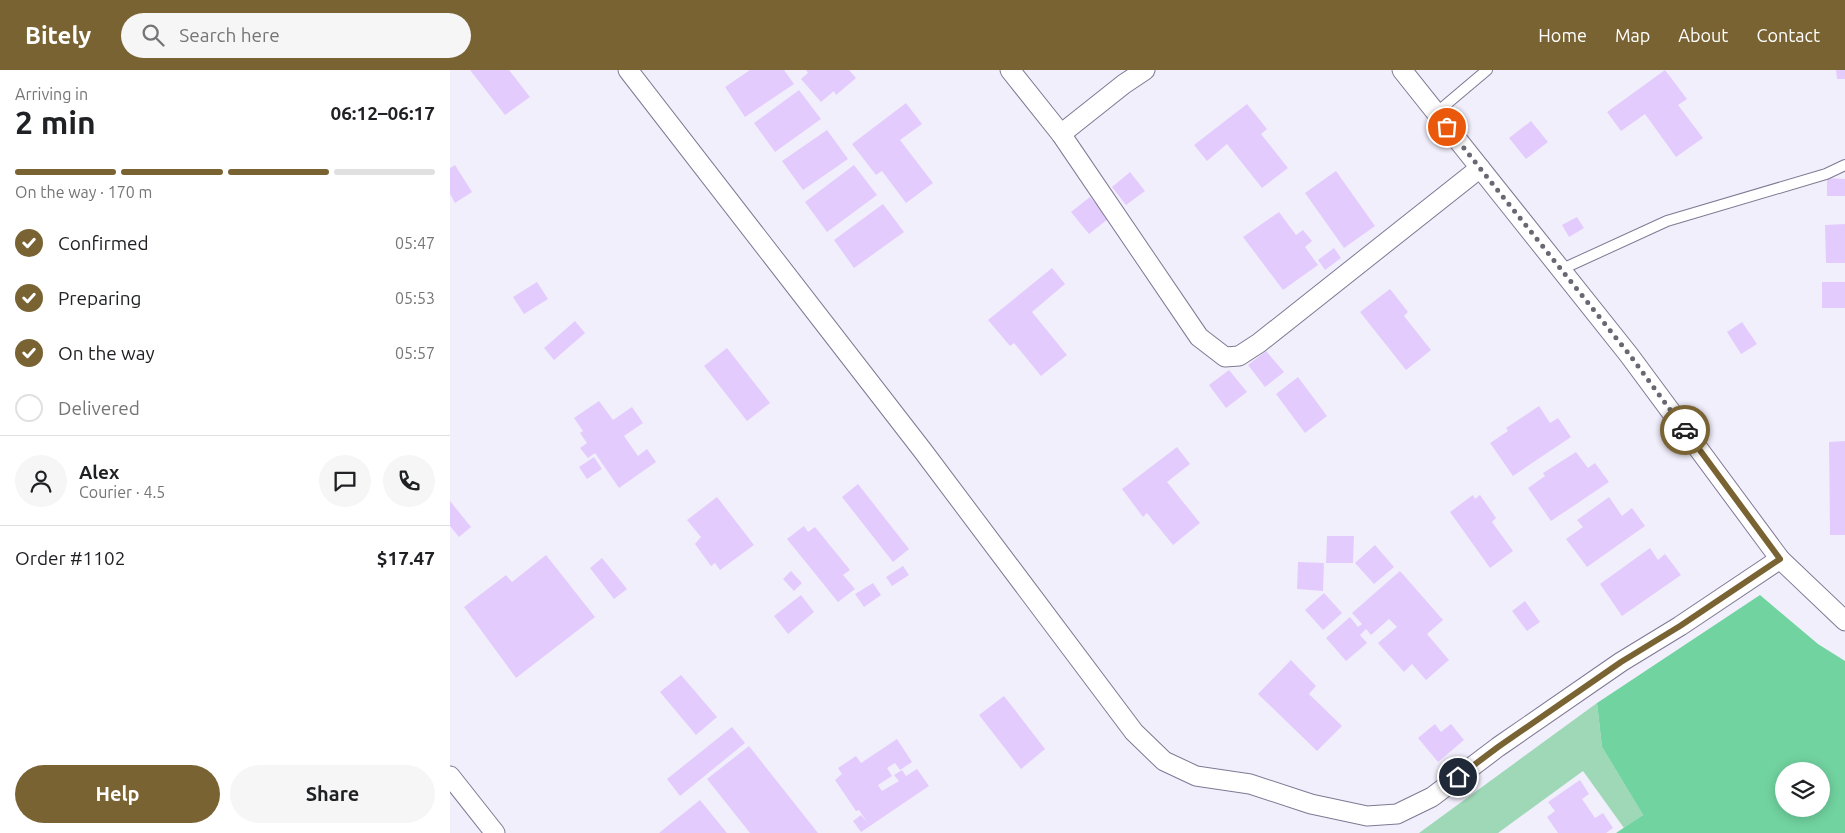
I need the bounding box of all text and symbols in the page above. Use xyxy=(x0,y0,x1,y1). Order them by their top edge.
search box xyxy=(121,13,471,58)
icon: search xyxy=(139,21,167,49)
text: Bitely xyxy=(25,22,91,49)
text: Search here xyxy=(179,24,280,46)
text: Home xyxy=(1538,25,1587,45)
text: Map xyxy=(1615,25,1650,45)
text: About xyxy=(1678,25,1728,45)
text: Contact xyxy=(1756,25,1820,45)
text: Arriving in xyxy=(15,85,88,103)
text: 06:12–06:17 xyxy=(330,102,435,124)
text: 2 min xyxy=(15,104,96,140)
pin xyxy=(1426,106,1468,148)
icon: bag xyxy=(1433,113,1461,141)
text: On the way · 170 m xyxy=(15,183,152,201)
icon: check xyxy=(15,229,43,257)
text: Confirmed xyxy=(58,232,149,254)
text: 05:47 xyxy=(395,234,435,252)
icon: check xyxy=(15,284,43,312)
text: Preparing xyxy=(58,287,142,309)
text: 05:53 xyxy=(395,289,435,307)
icon: check xyxy=(15,339,43,367)
text: On the way xyxy=(58,342,155,364)
text: 05:57 xyxy=(395,344,435,362)
text: Delivered xyxy=(58,397,140,419)
courier xyxy=(1660,405,1710,455)
icon: car xyxy=(1671,416,1699,444)
button: person xyxy=(15,455,67,507)
button: chat xyxy=(319,455,371,507)
button: phone xyxy=(383,455,435,507)
text: Alex xyxy=(79,461,119,483)
text: Courier · 4.5 xyxy=(79,483,165,501)
text: Order #1102 xyxy=(15,547,125,569)
text: $17.47 xyxy=(377,547,435,569)
pin xyxy=(1437,756,1479,798)
map controls xyxy=(1775,762,1830,817)
button: layers xyxy=(1775,762,1830,817)
icon: home xyxy=(1444,763,1472,791)
button: Help xyxy=(15,765,220,823)
button: Share xyxy=(230,765,435,823)

